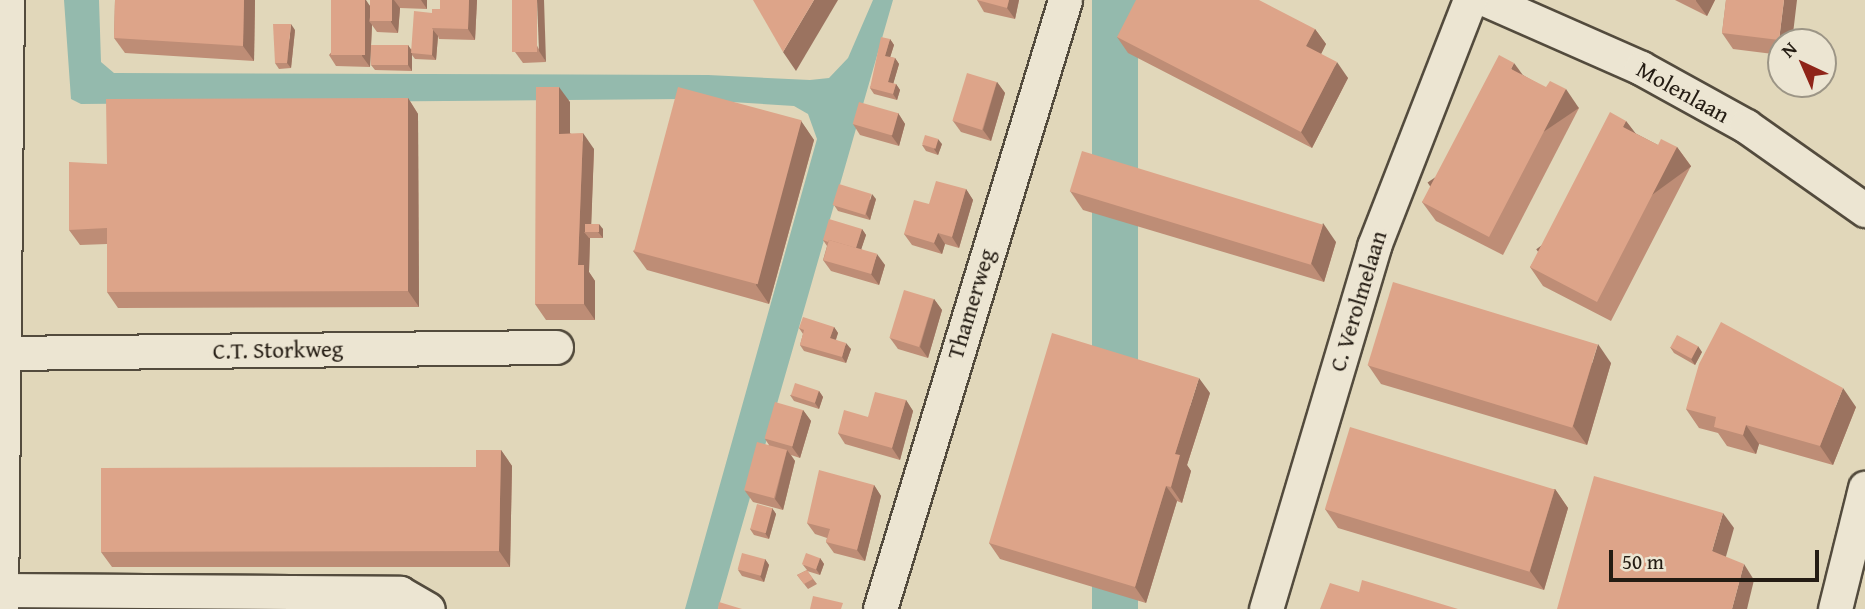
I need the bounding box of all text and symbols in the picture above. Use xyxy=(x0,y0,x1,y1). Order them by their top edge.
north arrow xyxy=(1767,28,1837,98)
text: N xyxy=(1775,35,1803,64)
street label: Molenlaan xyxy=(1632,55,1734,129)
street label: C. Verolmelaan xyxy=(1324,227,1392,375)
street label: Thamerweg xyxy=(941,246,1001,362)
street label: C.T. Storkweg xyxy=(213,335,343,365)
scale bar xyxy=(1613,536,1823,580)
text: 50 m xyxy=(1622,546,1664,577)

